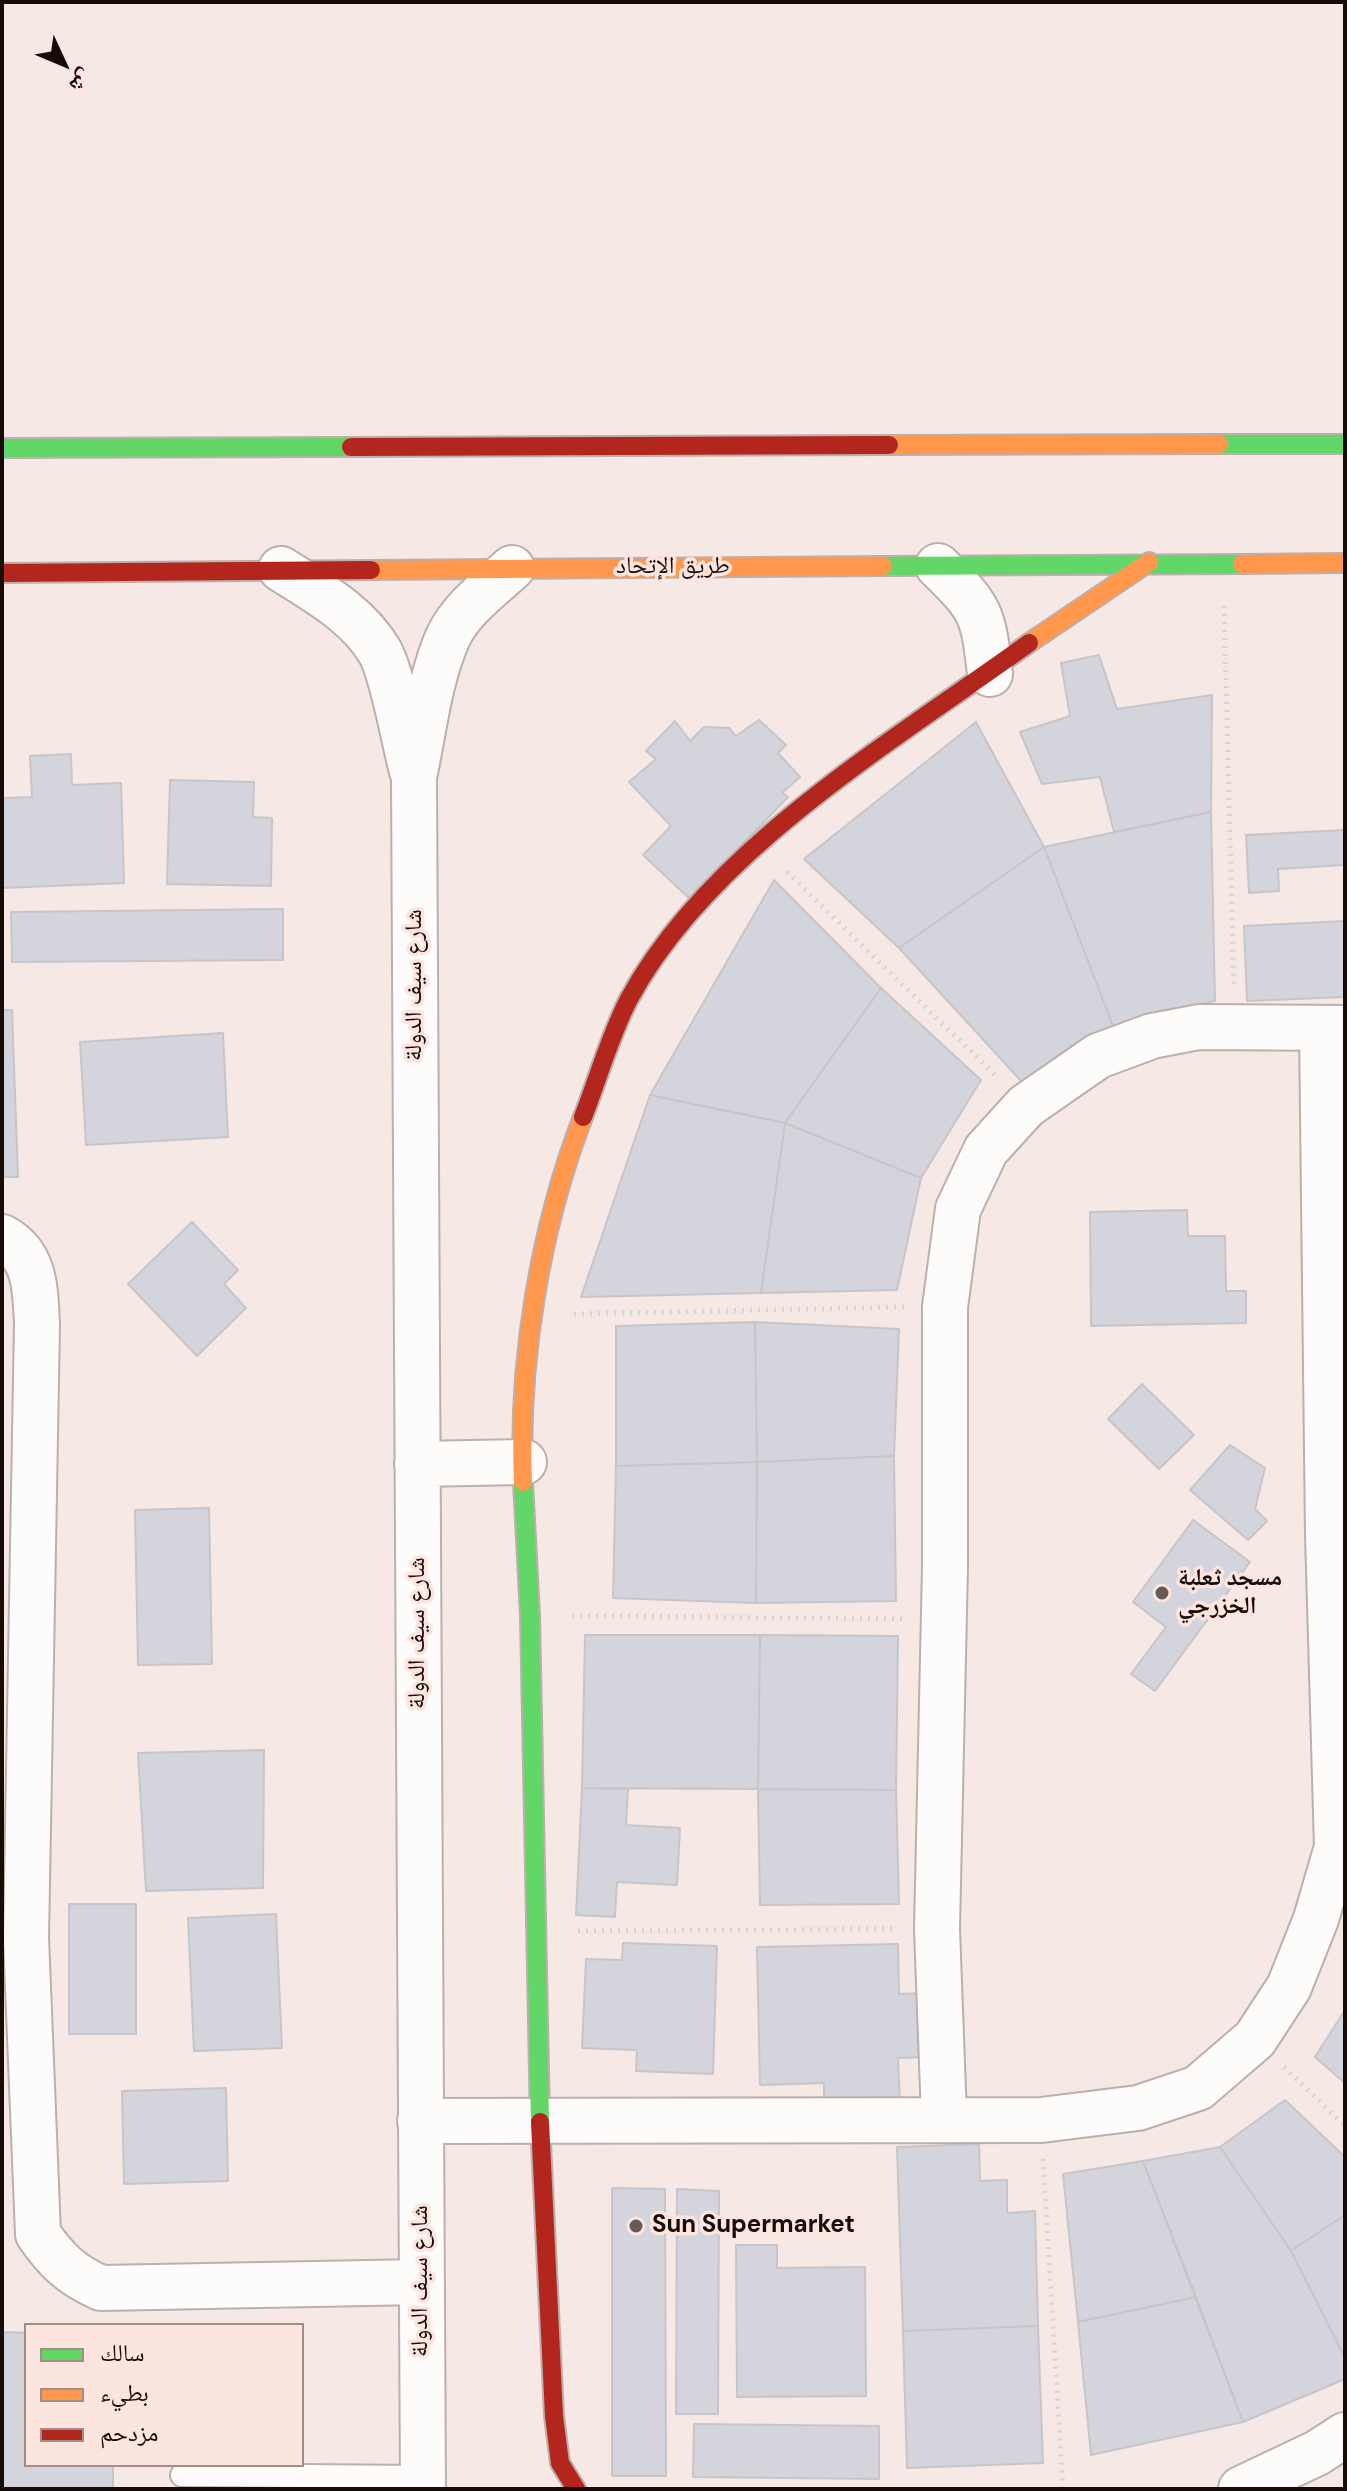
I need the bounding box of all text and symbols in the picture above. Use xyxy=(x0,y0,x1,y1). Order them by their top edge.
north arrow xyxy=(24,24,104,104)
text: ش xyxy=(63,63,100,99)
street label: طريق اﻹتحاد xyxy=(616,553,730,581)
street label: شارع سيف الدولة xyxy=(401,909,429,1061)
street label: شارع سيف الدولة xyxy=(404,1557,432,1709)
place label: مسجد ثعلبة الخزرجي xyxy=(1178,1565,1282,1621)
marker: مسجد ثعلبة الخزرجي xyxy=(1153,1584,1171,1602)
street label: شارع سيف الدولة xyxy=(407,2205,435,2357)
place label: Sun Supermarket xyxy=(652,2212,855,2240)
marker: Sun Supermarket xyxy=(627,2217,645,2235)
legend xyxy=(24,2323,304,2467)
text: سالك xyxy=(100,2337,145,2368)
text: بطيء xyxy=(100,2377,149,2408)
text: مزدحم xyxy=(100,2417,159,2448)

